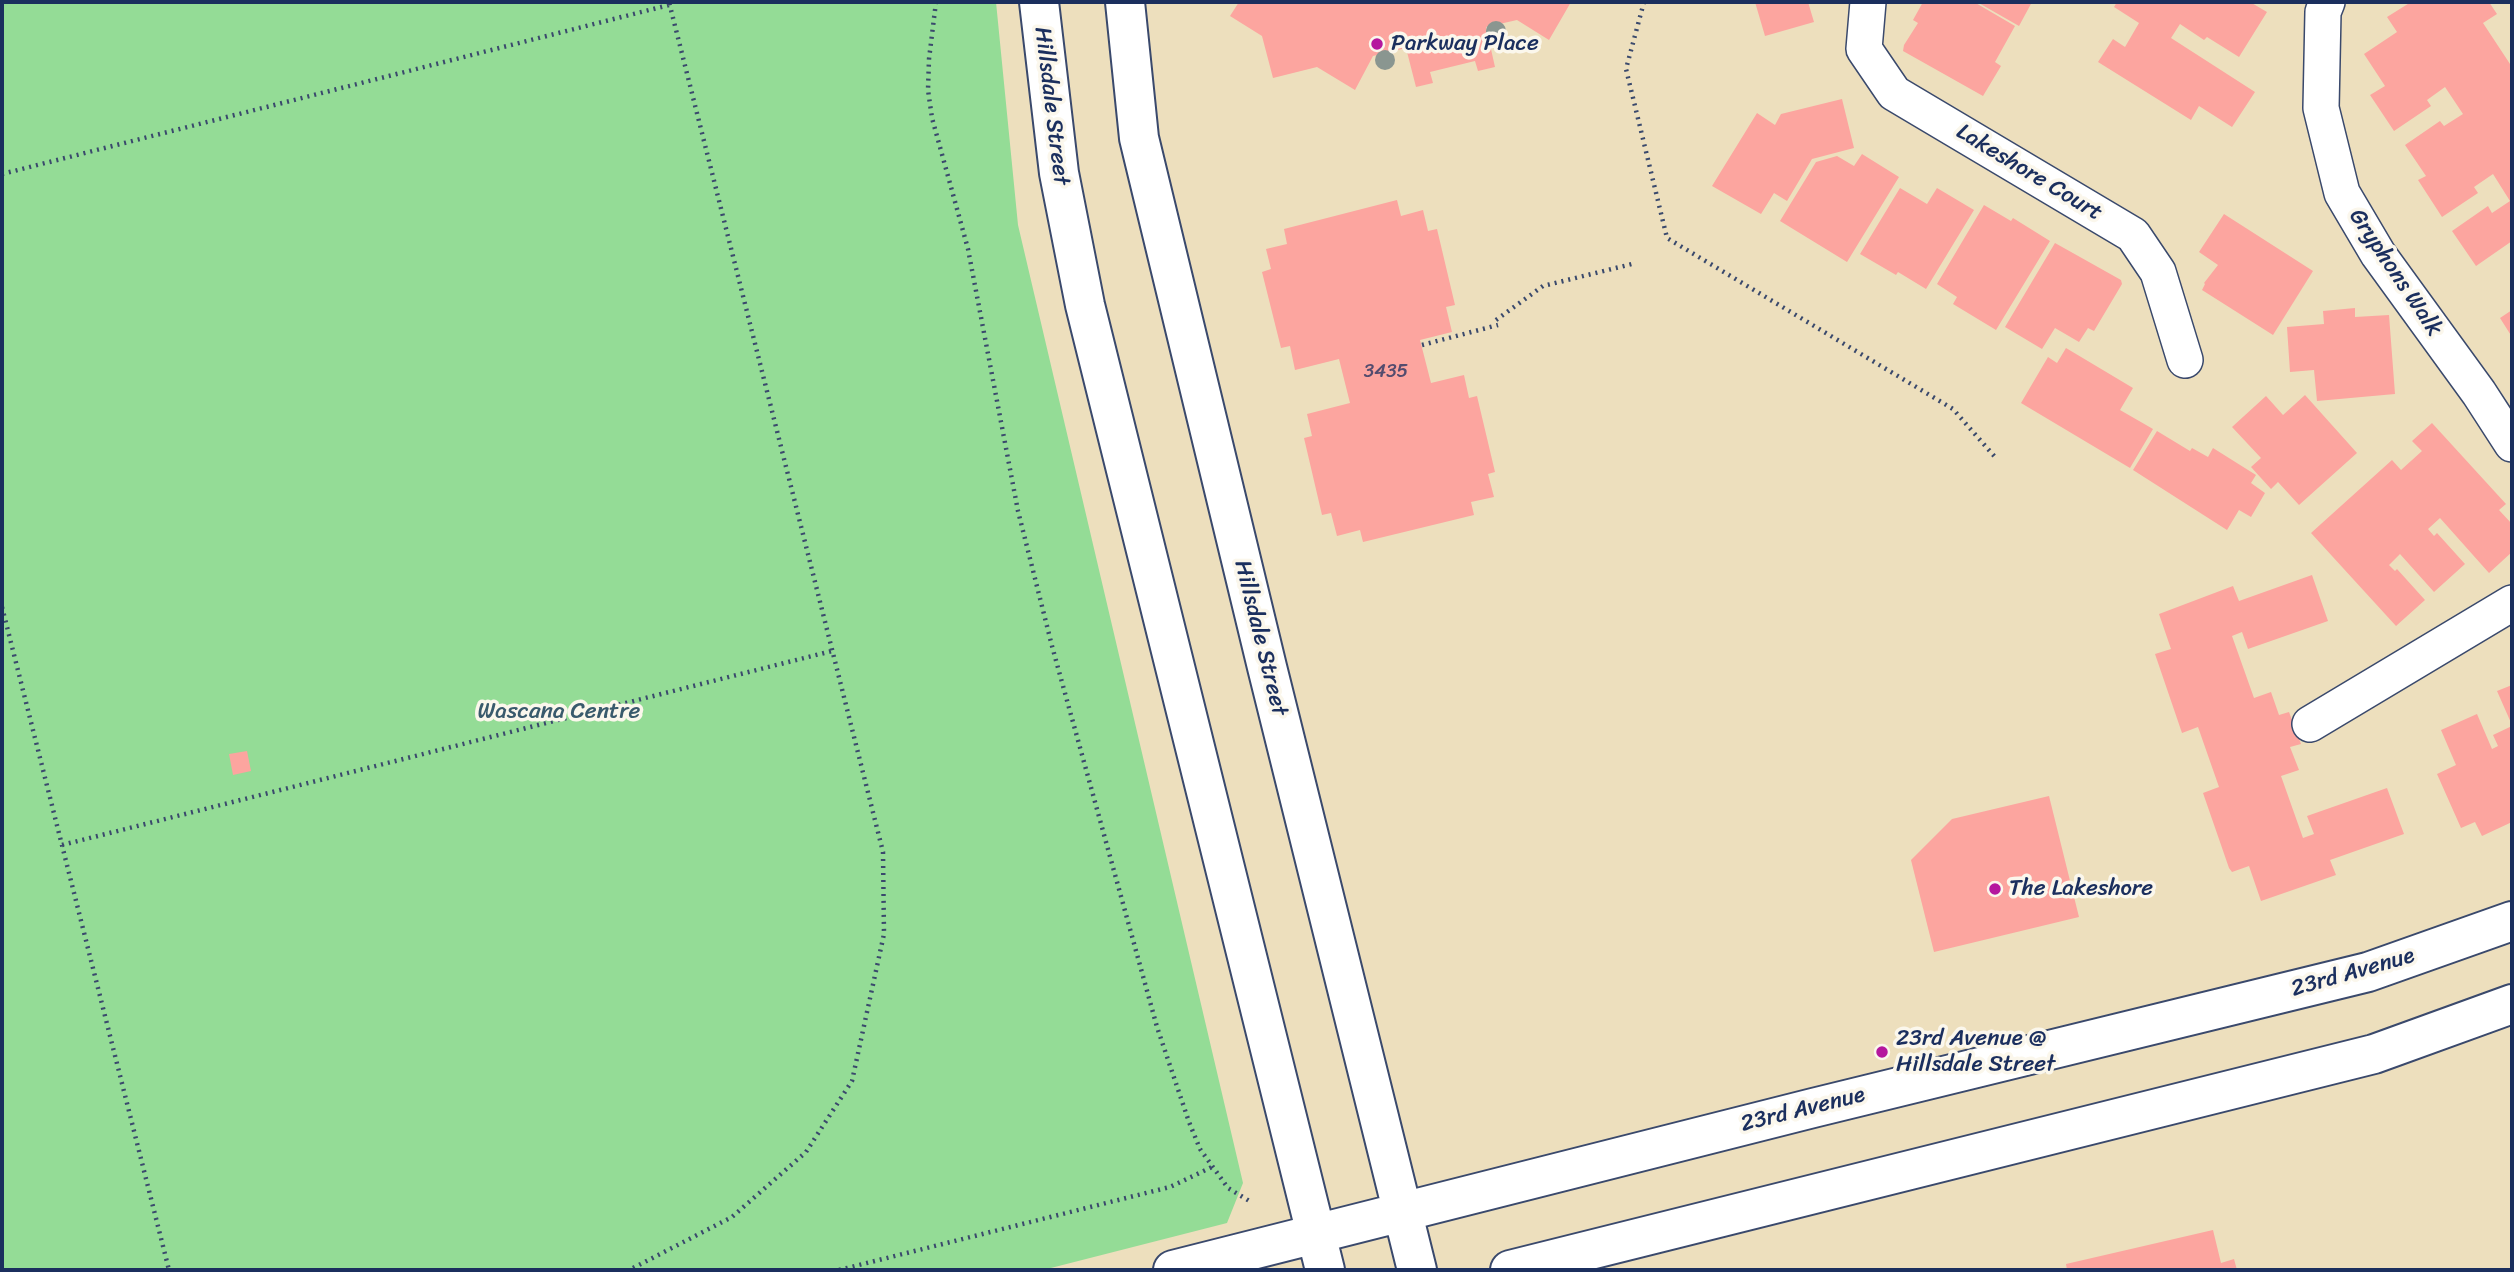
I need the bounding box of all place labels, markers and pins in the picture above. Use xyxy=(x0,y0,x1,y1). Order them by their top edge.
place label: Parkway Place xyxy=(1391,30,1539,58)
marker: Parkway Place xyxy=(1369,36,1385,52)
place label: The Lakeshore xyxy=(2009,875,2153,903)
marker: The Lakeshore xyxy=(1987,881,2003,897)
place label: 23rd Avenue @ Hillsdale Street xyxy=(1896,1025,2055,1079)
marker: 23rd Avenue @ Hillsdale Street xyxy=(1874,1044,1890,1060)

